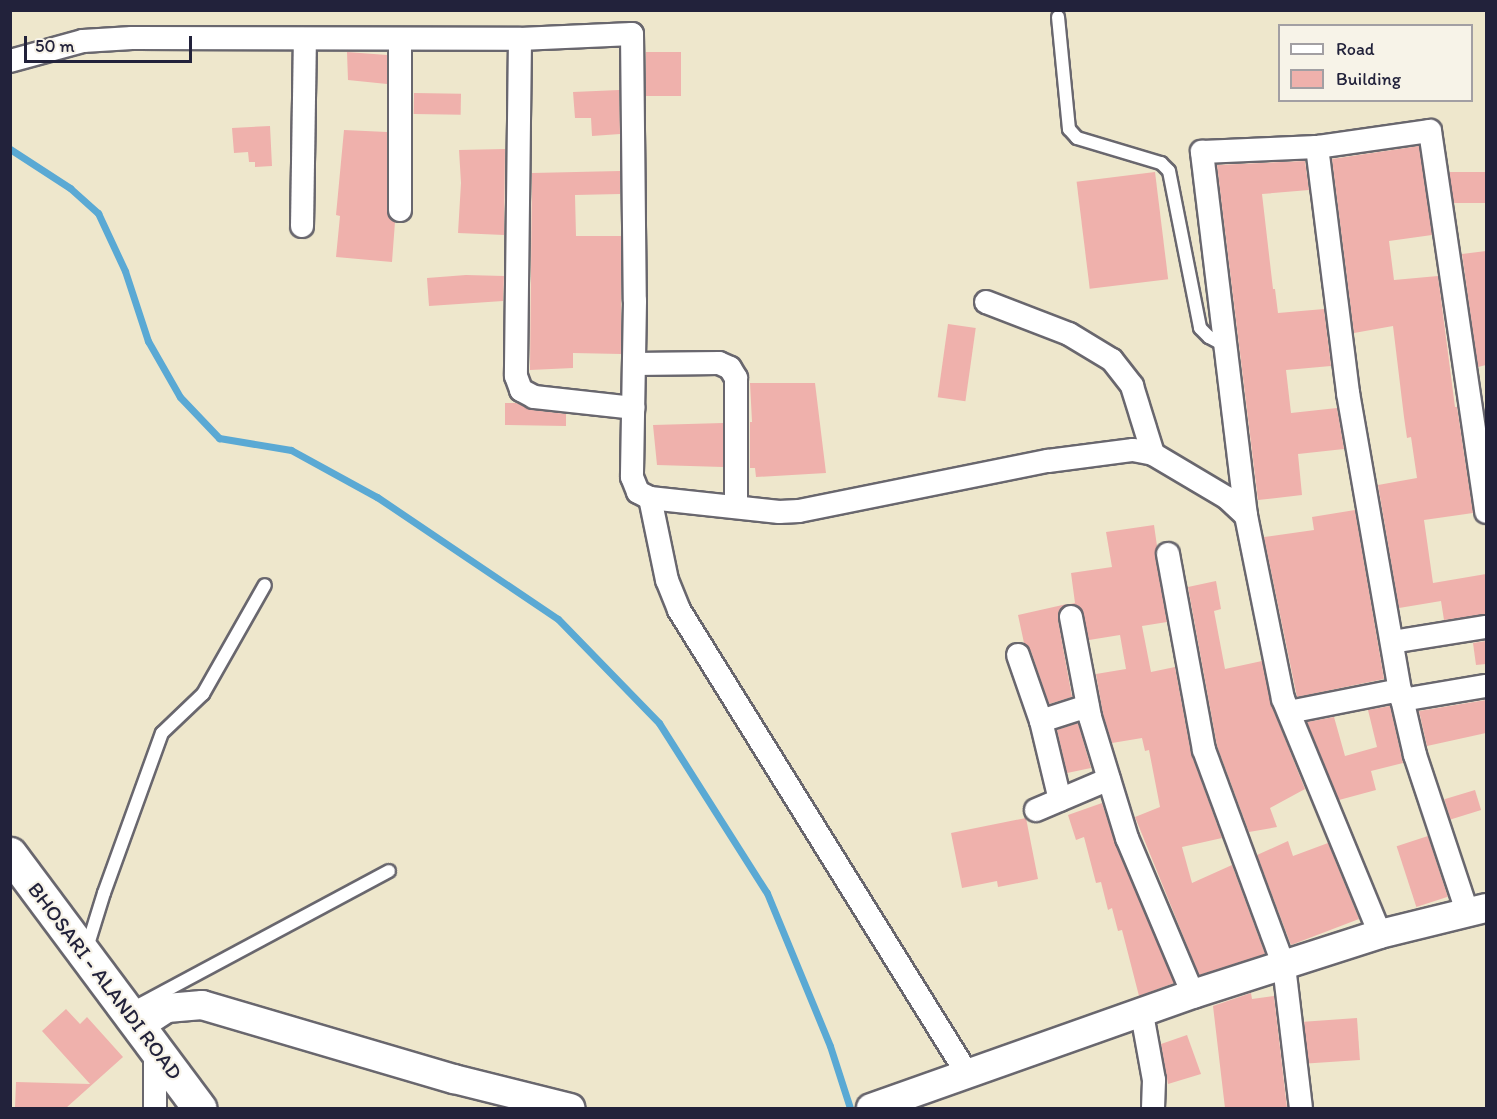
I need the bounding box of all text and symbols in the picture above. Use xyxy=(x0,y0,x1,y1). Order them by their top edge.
scale bar xyxy=(27,24,195,62)
legend xyxy=(1278,24,1473,102)
text: 50 m xyxy=(35,35,75,57)
text: Road xyxy=(1336,38,1375,60)
text: Building xyxy=(1336,68,1401,90)
street label: BHOSARI - ALANDI ROAD xyxy=(23,878,187,1084)

